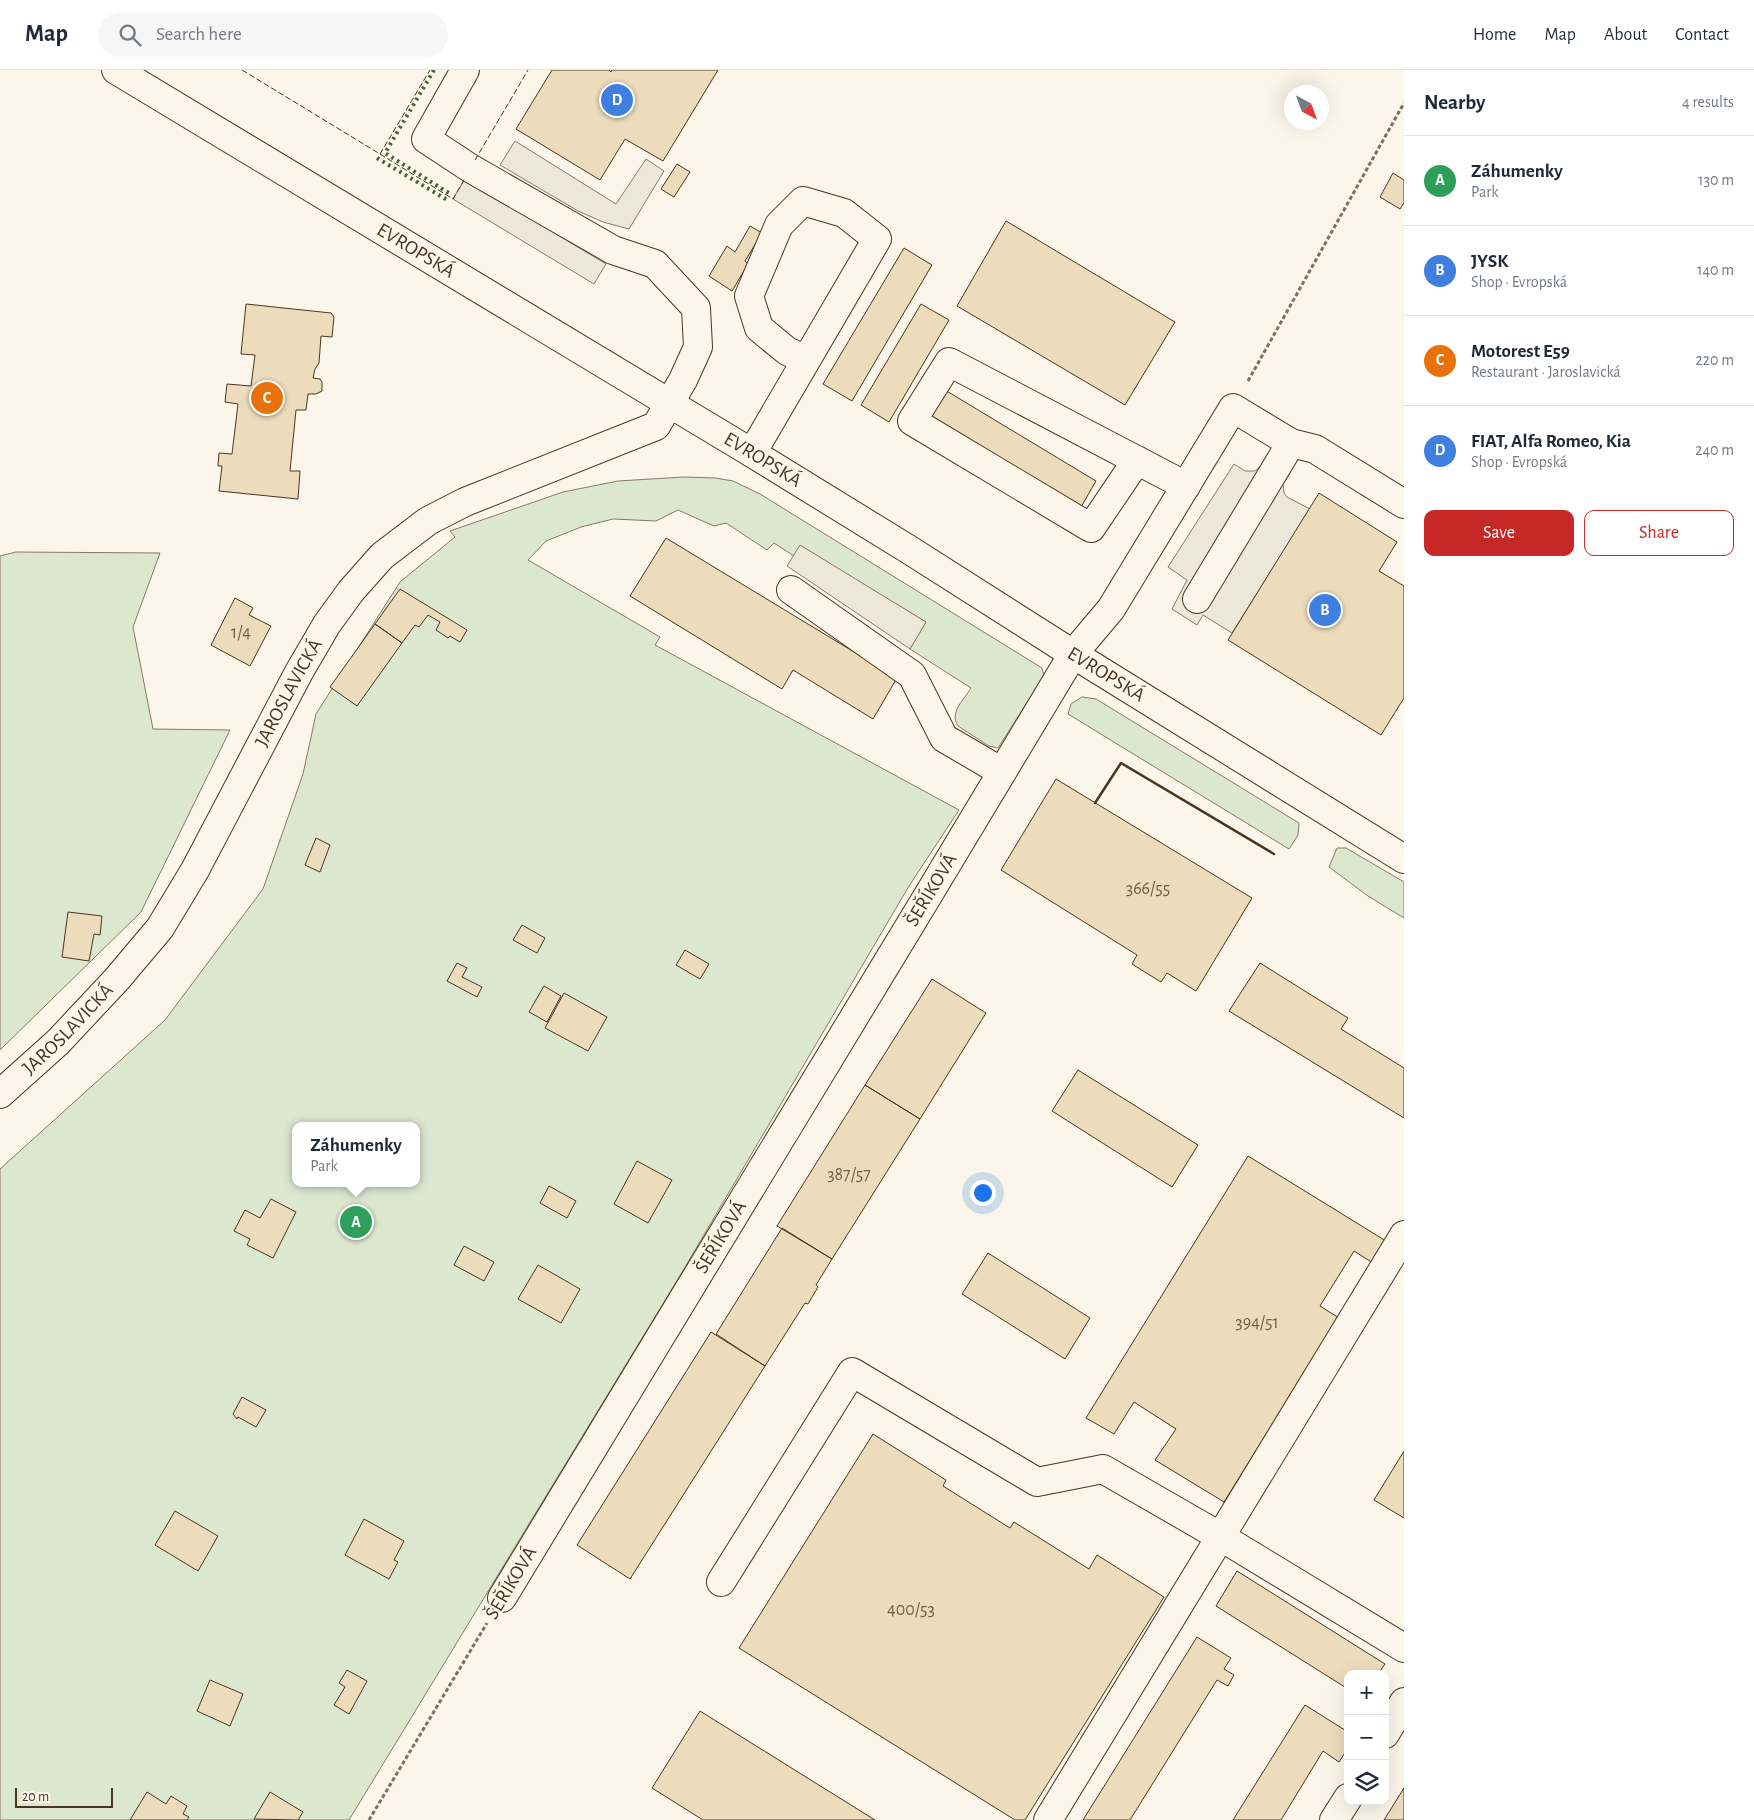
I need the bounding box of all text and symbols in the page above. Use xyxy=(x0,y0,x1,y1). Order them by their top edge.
search box xyxy=(98,12,448,57)
icon: search xyxy=(116,21,144,49)
text: Map xyxy=(25,22,68,46)
text: Search here xyxy=(156,25,242,44)
text: Home xyxy=(1473,26,1516,44)
text: Map xyxy=(1544,26,1576,44)
text: About xyxy=(1604,26,1647,44)
text: Contact xyxy=(1675,26,1729,44)
pin: D xyxy=(601,81,633,119)
north arrow xyxy=(1284,85,1329,130)
text: Nearby xyxy=(1424,92,1485,113)
text: 4 results xyxy=(1682,94,1734,110)
text: Záhumenky xyxy=(1471,162,1563,181)
text: A xyxy=(1435,172,1445,188)
text: 130 m xyxy=(1698,172,1734,188)
text: Park xyxy=(1471,184,1499,200)
street label: EVROPSKÁ xyxy=(373,220,459,282)
text: JYSK xyxy=(1471,252,1508,271)
text: B xyxy=(1435,262,1445,278)
text: 140 m xyxy=(1697,262,1734,278)
text: Shop · Evropská xyxy=(1471,274,1567,290)
text: Motorest E59 xyxy=(1471,342,1570,361)
text: C xyxy=(1436,352,1444,368)
text: 220 m xyxy=(1696,352,1734,368)
text: Restaurant · Jaroslavická xyxy=(1471,364,1621,380)
pin: C xyxy=(251,379,283,417)
street label: EVROPSKÁ xyxy=(720,429,806,491)
text: FIAT, Alfa Romeo, Kia xyxy=(1471,432,1631,451)
text: D xyxy=(1435,442,1445,458)
text: 240 m xyxy=(1695,442,1734,458)
text: Shop · Evropská xyxy=(1471,454,1567,470)
button: Save xyxy=(1424,510,1574,556)
button: Share xyxy=(1584,510,1734,556)
pin: B xyxy=(1309,591,1341,629)
house number: 1/4 xyxy=(231,624,251,642)
street label: JAROSLAVICKÁ xyxy=(252,635,326,750)
street label: EVROPSKÁ xyxy=(1064,643,1149,706)
street label: ŠEŘÍKOVÁ xyxy=(901,849,961,930)
house number: 366/55 xyxy=(1126,880,1170,898)
street label: JAROSLAVICKÁ xyxy=(19,979,117,1079)
popup xyxy=(292,1122,420,1187)
text: Záhumenky xyxy=(310,1136,402,1155)
text: Park xyxy=(310,1158,338,1174)
house number: 387/57 xyxy=(827,1166,871,1184)
your location xyxy=(970,1180,996,1206)
street label: ŠEŘÍKOVÁ xyxy=(690,1196,751,1277)
pin: A xyxy=(340,1203,372,1241)
house number: 394/51 xyxy=(1235,1314,1279,1332)
street label: ŠEŘÍKOVÁ xyxy=(481,1542,541,1623)
house number: 400/53 xyxy=(887,1601,935,1619)
map controls xyxy=(1344,1670,1389,1805)
button: + xyxy=(1344,1670,1389,1715)
button: − xyxy=(1344,1715,1389,1760)
button: layers xyxy=(1344,1760,1389,1805)
scale bar xyxy=(15,1785,112,1808)
text: 20 m xyxy=(22,1790,49,1804)

